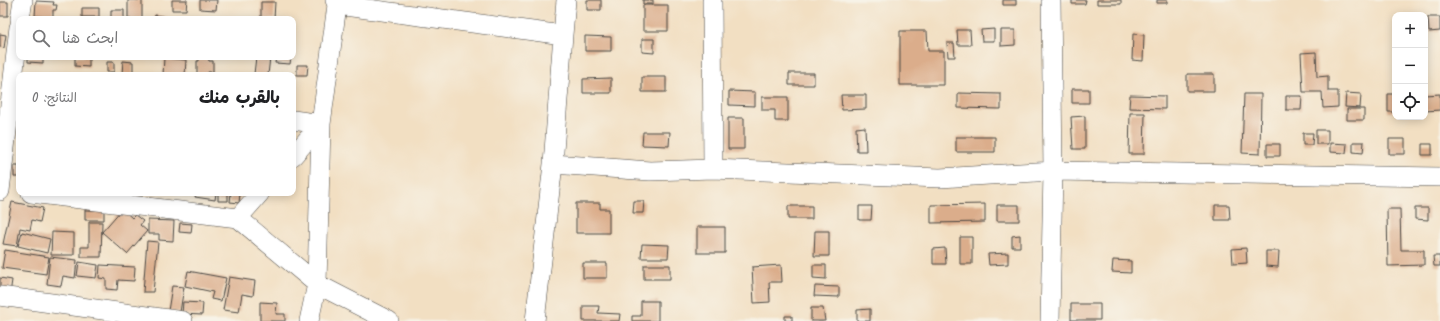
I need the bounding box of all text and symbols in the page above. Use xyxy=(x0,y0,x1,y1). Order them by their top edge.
map controls xyxy=(1392,12,1428,120)
button: + xyxy=(1392,12,1428,48)
search box xyxy=(16,16,296,60)
icon: search xyxy=(30,27,52,49)
text: ابحث هنا xyxy=(62,27,118,51)
button: − xyxy=(1392,48,1428,84)
button: locate xyxy=(1392,84,1428,120)
text: بالقرب منك xyxy=(199,85,280,112)
text: النتائج: 0 xyxy=(32,88,77,109)

